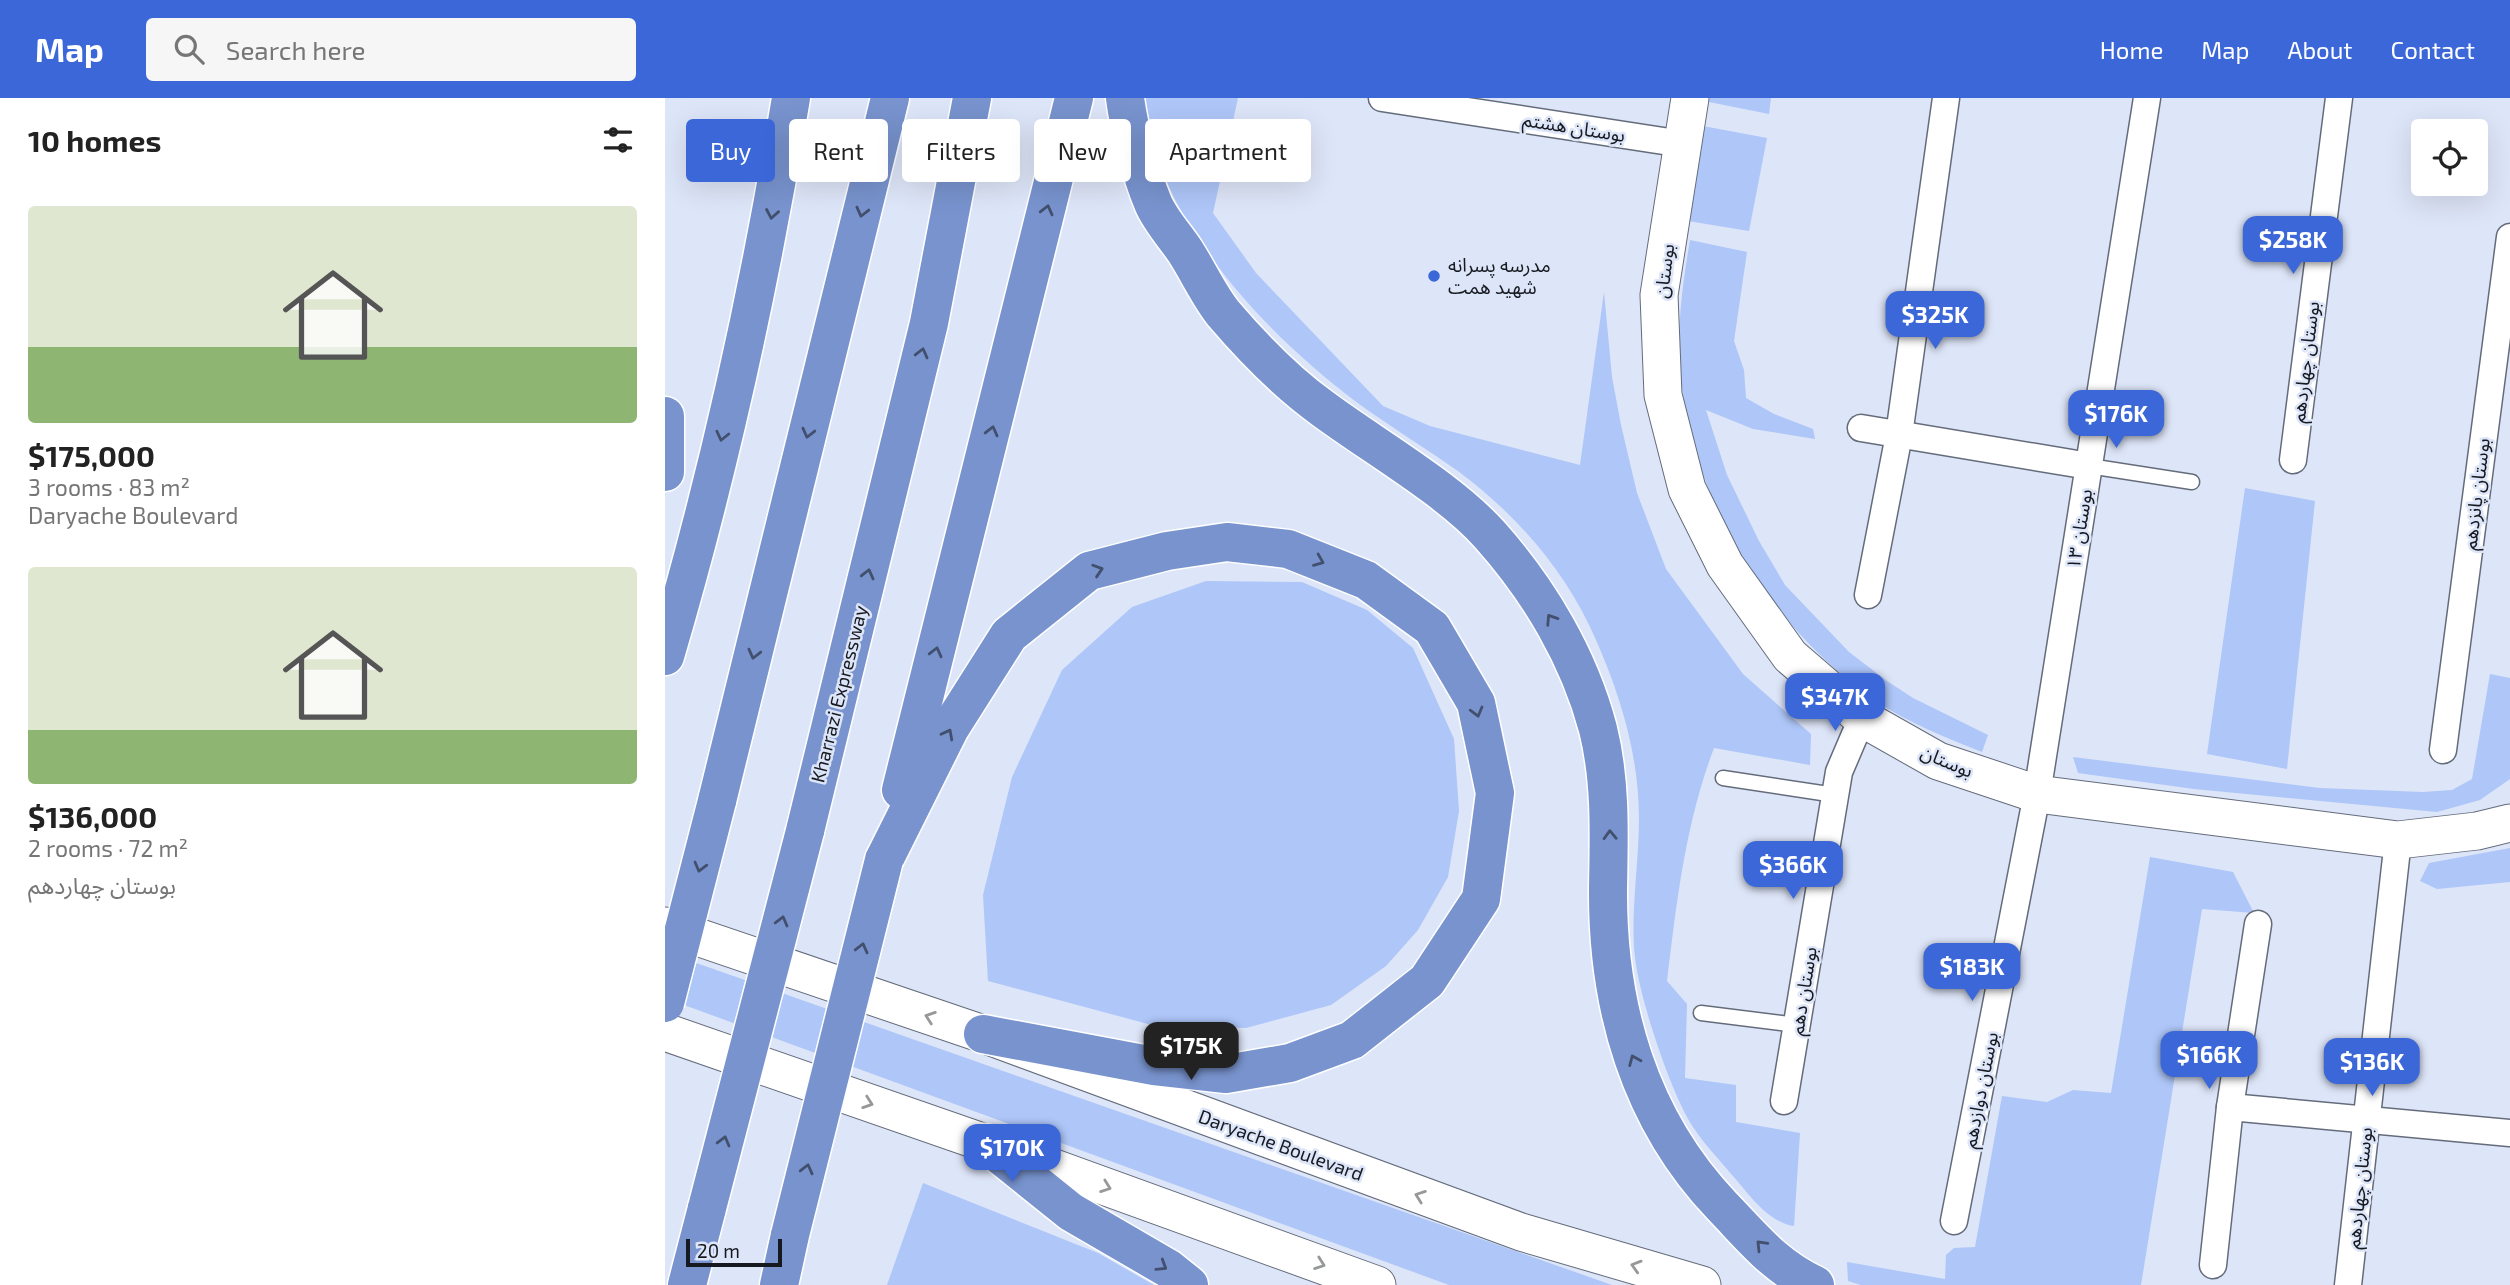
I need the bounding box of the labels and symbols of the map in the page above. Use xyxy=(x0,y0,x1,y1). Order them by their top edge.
street label: بوستان هشتم xyxy=(1520,107,1627,150)
one-way arrow xyxy=(1039,205,1053,217)
one-way arrow xyxy=(856,206,870,218)
one-way arrow xyxy=(765,208,780,220)
pin: $258K xyxy=(2244,216,2342,276)
street label: بوستان xyxy=(1649,242,1679,300)
place label: مدرسه پسرانه شهید همت xyxy=(1448,253,1551,298)
marker: مدرسه پسرانه شهید همت xyxy=(1426,268,1442,284)
pin: $325K xyxy=(1886,292,1984,351)
street label: بوستان چهاردهم xyxy=(2286,300,2327,424)
one-way arrow xyxy=(914,347,928,359)
pin: $176K xyxy=(2067,390,2165,450)
one-way arrow xyxy=(984,425,998,437)
one-way arrow xyxy=(802,427,816,439)
one-way arrow xyxy=(716,430,731,442)
street label: بوستان پانزدهم xyxy=(2457,437,2498,552)
street label: بوستان ۱۳ xyxy=(2061,487,2097,571)
one-way arrow xyxy=(1313,553,1325,567)
one-way arrow xyxy=(1091,563,1103,578)
one-way arrow xyxy=(860,568,874,580)
street label: Kharrazi Expressway xyxy=(805,603,872,785)
one-way arrow xyxy=(1547,613,1560,626)
one-way arrow xyxy=(928,646,942,658)
one-way arrow xyxy=(748,648,762,660)
pin: $347K xyxy=(1786,674,1884,733)
one-way arrow xyxy=(1469,705,1483,717)
one-way arrow xyxy=(939,729,953,741)
street label: بوستان xyxy=(1917,739,1977,783)
one-way arrow xyxy=(1602,830,1617,841)
pin: $366K xyxy=(1744,842,1842,901)
one-way arrow xyxy=(694,861,708,873)
one-way arrow xyxy=(774,915,788,927)
one-way arrow xyxy=(854,942,868,954)
pin: $183K xyxy=(1923,944,2021,1003)
street label: بوستان دهم xyxy=(1784,945,1825,1038)
one-way arrow xyxy=(924,1010,936,1025)
pin: $175K xyxy=(1142,1023,1240,1082)
street label: بوستان دوازدهم xyxy=(1957,1030,2006,1151)
pin: $166K xyxy=(2160,1032,2258,1091)
pin: $136K xyxy=(2323,1038,2421,1098)
one-way arrow xyxy=(1628,1054,1642,1066)
one-way arrow xyxy=(862,1095,874,1109)
street label: Daryache Boulevard xyxy=(1196,1104,1367,1185)
pin: $170K xyxy=(963,1124,1061,1184)
street label: بوستان چهاردهم xyxy=(2341,1126,2380,1250)
one-way arrow xyxy=(716,1136,731,1148)
one-way arrow xyxy=(799,1163,813,1175)
one-way arrow xyxy=(1099,1179,1111,1193)
one-way arrow xyxy=(1414,1190,1426,1204)
scale bar xyxy=(686,1236,782,1268)
one-way arrow xyxy=(1756,1241,1769,1254)
one-way arrow xyxy=(1313,1256,1325,1270)
one-way arrow xyxy=(1154,1257,1167,1270)
one-way arrow xyxy=(1630,1259,1642,1274)

